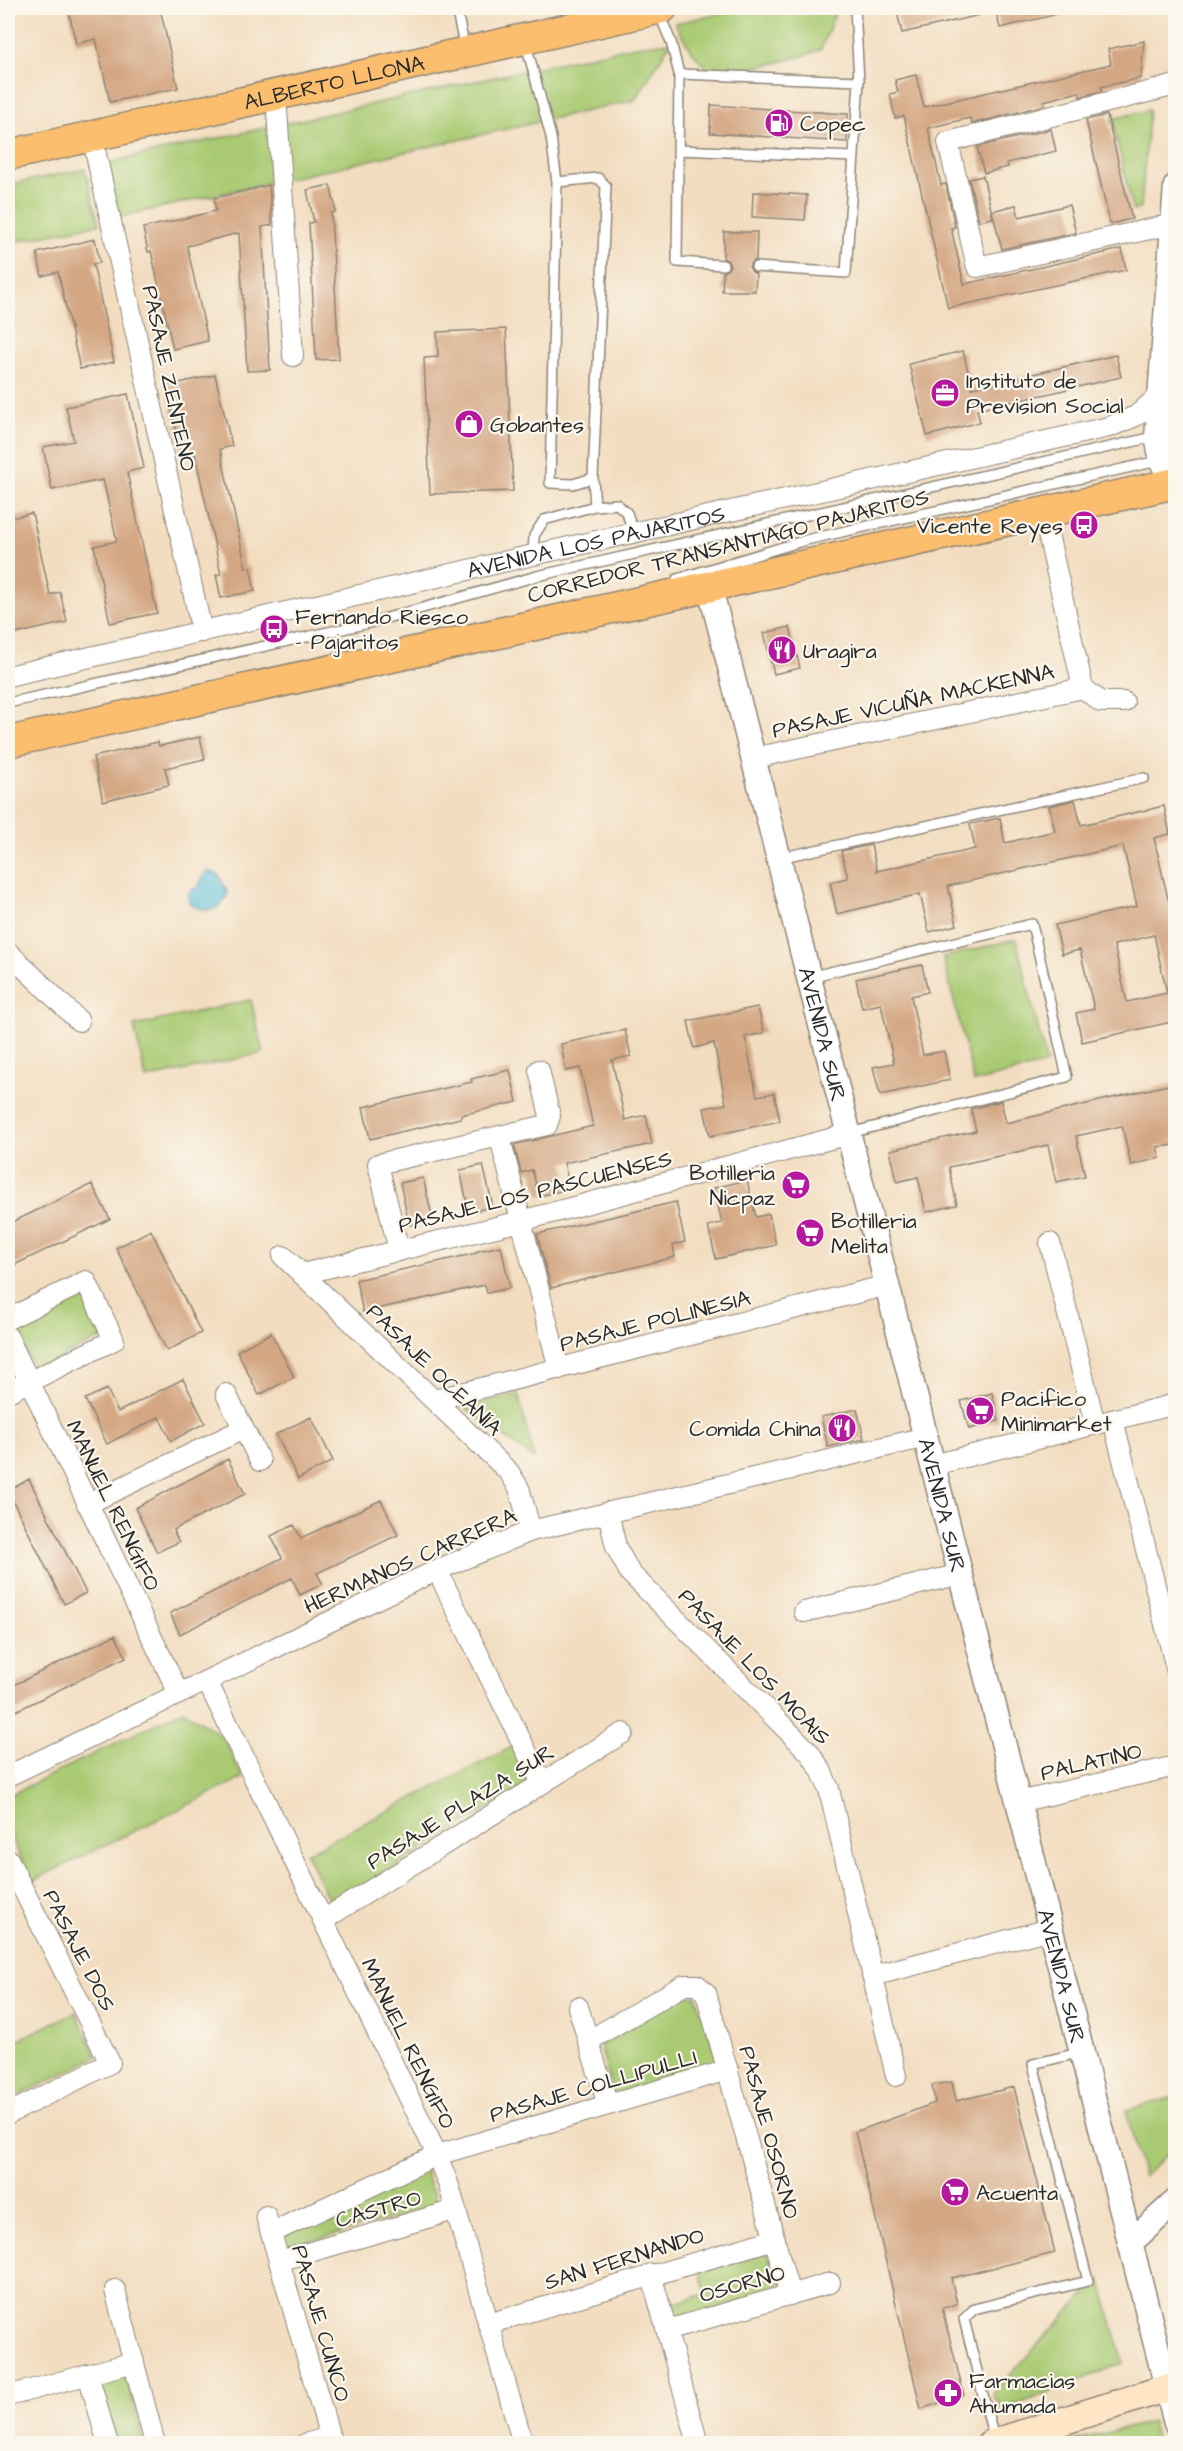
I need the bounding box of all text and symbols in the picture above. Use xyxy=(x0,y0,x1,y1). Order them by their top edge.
street label: ALBERTO LLONA xyxy=(241,48,427,119)
fuel station icon: Copec xyxy=(763,107,795,139)
place label: Copec xyxy=(800,109,866,140)
street label: PASAJE ZENTENO xyxy=(134,283,203,474)
place label: Instituto de Prevision Social xyxy=(966,366,1124,422)
office icon: Instituto de Prevision Social xyxy=(929,377,961,409)
shop icon: Gobantes xyxy=(453,408,485,440)
place label: Gobantes xyxy=(490,410,584,441)
street label: CORREDOR TRANSANTIAGO PAJARITOS xyxy=(524,481,932,611)
street label: AVENIDA LOS PAJARITOS xyxy=(464,499,728,587)
bus stop icon: Vicente Reyes xyxy=(1068,509,1100,541)
place label: Vicente Reyes xyxy=(917,511,1063,543)
place label: Fernando Riesco - Pajaritos xyxy=(295,602,469,658)
bus stop icon: Fernando Riesco - Pajaritos xyxy=(258,613,290,645)
restaurant icon: Uragira xyxy=(766,634,798,666)
place label: Uragira xyxy=(803,636,877,668)
street label: PASAJE VICUÑA MACKENNA xyxy=(769,656,1057,747)
street label: AVENIDA SUR xyxy=(790,964,854,1105)
street label: PASAJE LOS PASCUENSES xyxy=(395,1143,675,1241)
place label: Botilleria Nicpaz xyxy=(689,1158,775,1214)
supermarket icon: Botilleria Nicpaz xyxy=(780,1169,812,1201)
place label: Botilleria Melita xyxy=(831,1206,917,1262)
supermarket icon: Botilleria Melita xyxy=(794,1217,826,1249)
street label: PASAJE POLINESIA xyxy=(557,1283,754,1360)
street label: PASAJE OCEANÍA xyxy=(359,1297,509,1443)
place label: Pacifico Minimarket xyxy=(1001,1384,1112,1440)
supermarket icon: Pacifico Minimarket xyxy=(964,1395,996,1427)
restaurant icon: Comida China xyxy=(826,1412,858,1444)
place label: Comida China xyxy=(689,1414,821,1445)
street label: MANUEL RENGIFO xyxy=(58,1415,168,1597)
street label: AVENIDA SUR xyxy=(909,1435,973,1576)
street label: HERMANOS CARRERA xyxy=(299,1501,522,1622)
street label: PASAJE LOS MOAIS xyxy=(671,1582,837,1752)
street label: PALATINO xyxy=(1038,1736,1145,1789)
street label: PASAJE PLAZA SUR xyxy=(361,1737,560,1878)
street label: PASAJE DOS xyxy=(35,1884,123,2017)
street label: AVENIDA SUR xyxy=(1029,1906,1093,2047)
street label: MANUEL RENGIFO xyxy=(353,1953,463,2135)
street label: PASAJE COLLIPULLI xyxy=(486,2042,701,2131)
street label: PASAJE OSORNO xyxy=(731,2043,807,2222)
supermarket icon: Acuenta xyxy=(939,2176,971,2208)
place label: Acuenta xyxy=(976,2178,1058,2209)
street label: CASTRO xyxy=(332,2182,425,2236)
street label: SAN FERNANDO xyxy=(541,2220,708,2298)
street label: PASAJE CUNCO xyxy=(283,2241,358,2406)
street label: OSORNO xyxy=(696,2257,789,2311)
place label: Farmacias Ahumada xyxy=(969,2366,1075,2422)
pharmacy icon: Farmacias Ahumada xyxy=(932,2377,964,2409)

